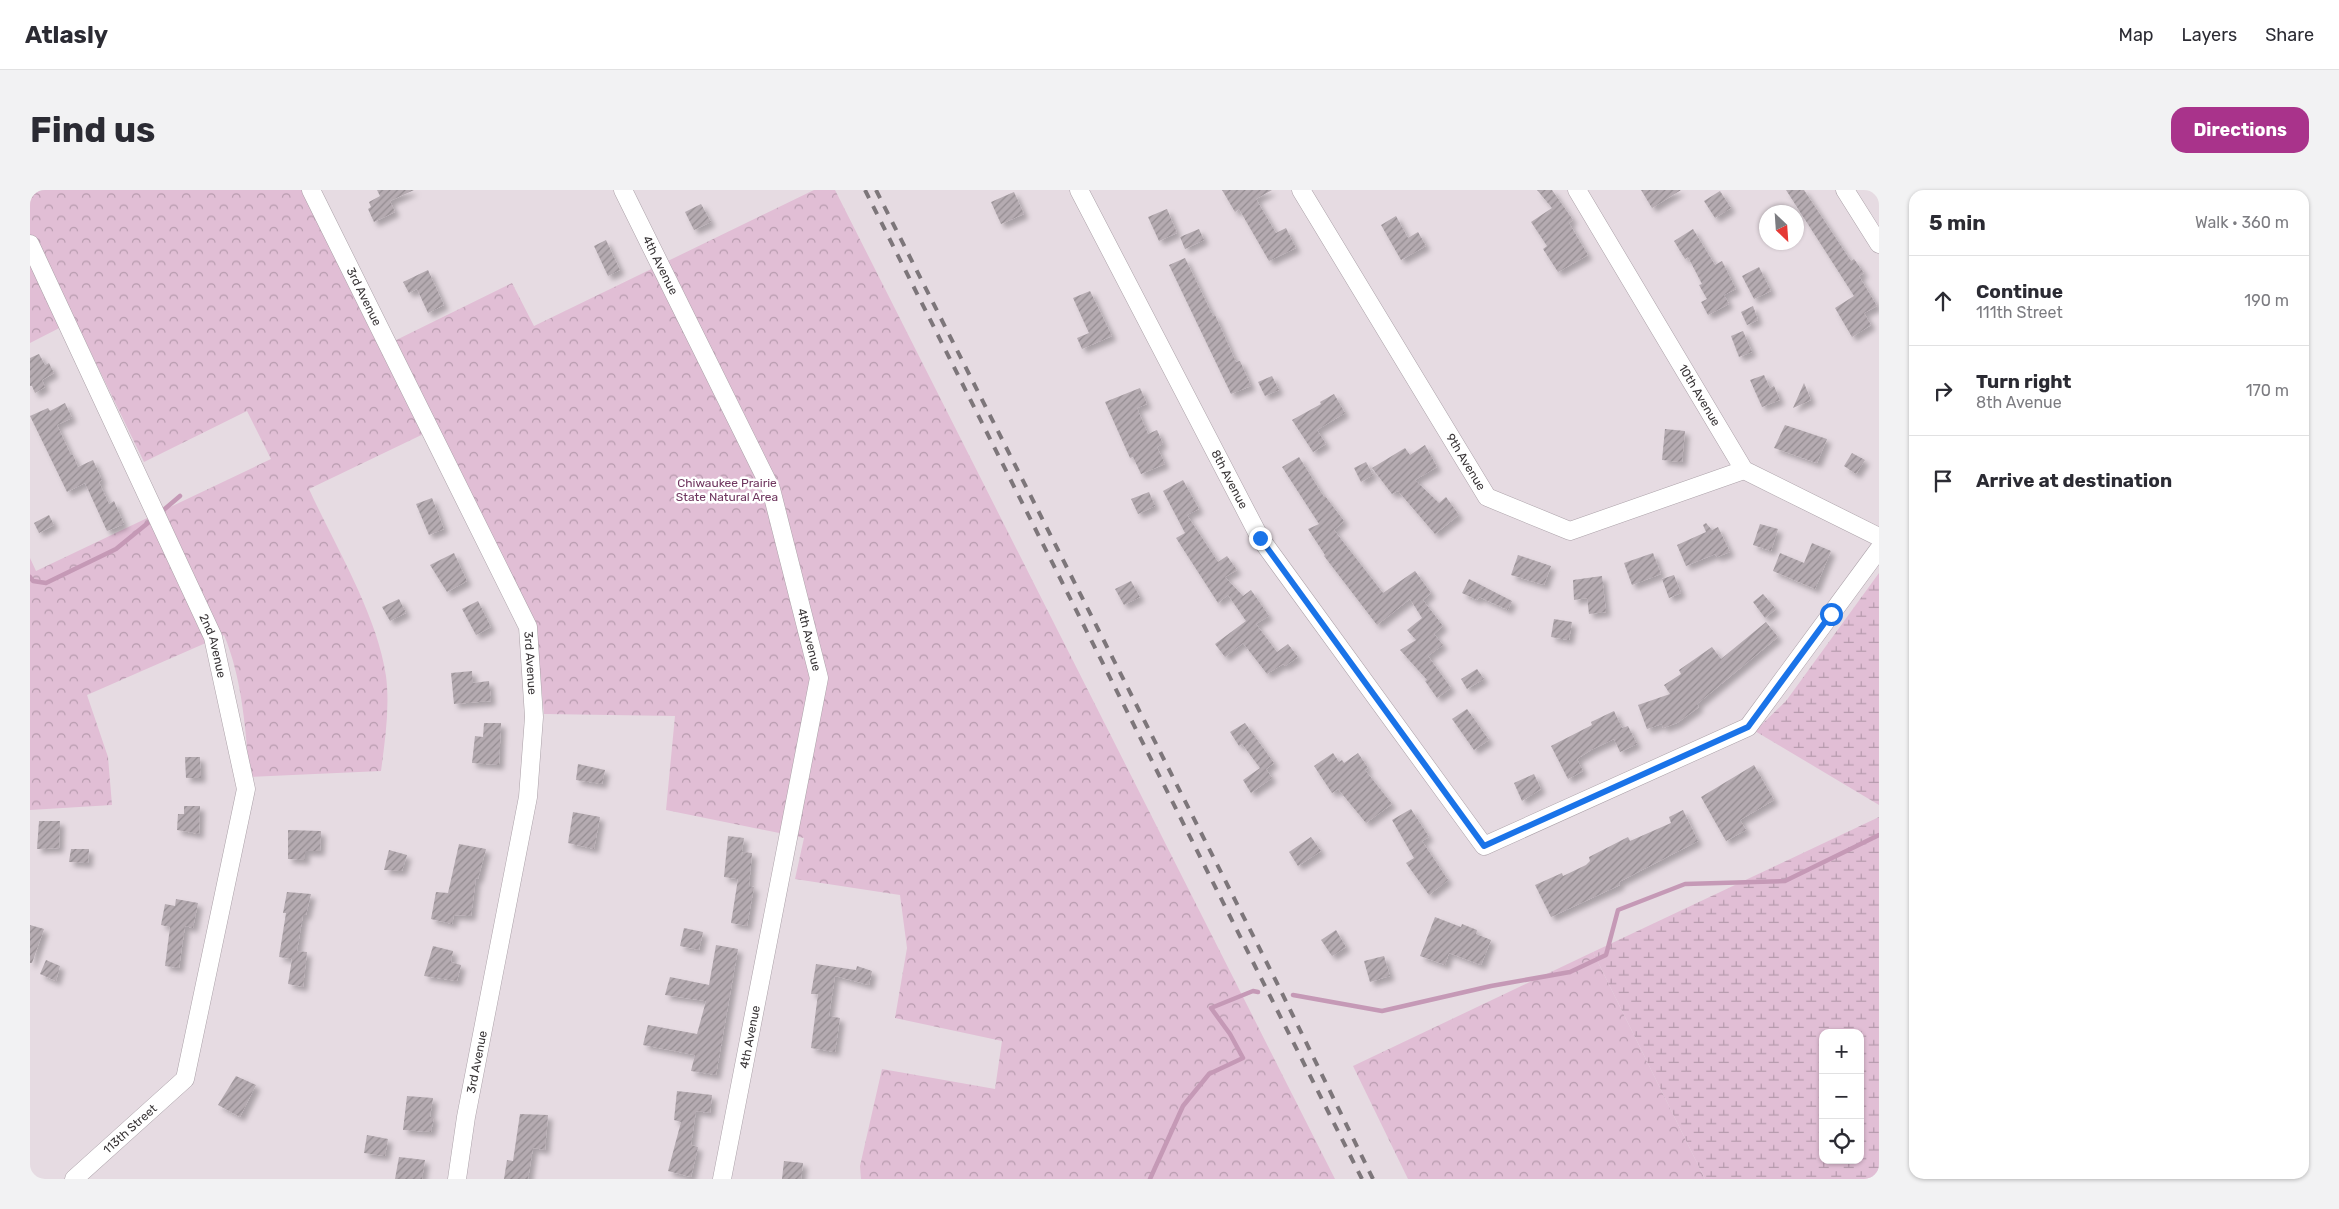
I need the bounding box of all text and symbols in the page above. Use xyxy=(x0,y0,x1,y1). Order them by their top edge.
text: Atlasly xyxy=(25,21,108,49)
text: Map xyxy=(2119,24,2154,46)
text: Layers xyxy=(2182,24,2237,46)
text: Share xyxy=(2265,24,2314,46)
button: Directions xyxy=(2171,107,2309,153)
text: Find us xyxy=(30,109,155,151)
north arrow xyxy=(1759,205,1804,250)
text: 5 min xyxy=(1929,210,1986,235)
text: Walk · 360 m xyxy=(2195,213,2289,232)
street label: 4th Avenue xyxy=(640,233,681,297)
street label: 3rd Avenue xyxy=(344,265,384,328)
text: Continue xyxy=(1976,280,2063,303)
icon: ahead xyxy=(1929,287,1957,315)
text: 190 m xyxy=(2244,291,2289,310)
text: 111th Street xyxy=(1976,303,2063,322)
street label: 10th Avenue xyxy=(1676,362,1723,429)
text: Turn right xyxy=(1976,370,2071,393)
icon: right xyxy=(1929,377,1957,405)
text: 170 m xyxy=(2246,381,2289,400)
text: 8th Avenue xyxy=(1976,393,2062,412)
street label: 9th Avenue xyxy=(1443,431,1488,493)
street label: 8th Avenue xyxy=(1208,447,1251,511)
icon: arrive xyxy=(1929,467,1957,495)
text: Arrive at destination xyxy=(1976,469,2172,492)
park label: Chiwaukee Prairie State Natural Area xyxy=(676,476,778,504)
route end xyxy=(1249,527,1272,550)
route start xyxy=(1820,603,1843,626)
street label: 4th Avenue xyxy=(795,607,824,673)
street label: 2nd Avenue xyxy=(196,612,229,679)
street label: 3rd Avenue xyxy=(521,631,540,695)
street label: 4th Avenue xyxy=(737,1004,763,1070)
street label: 3rd Avenue xyxy=(464,1029,490,1094)
map controls xyxy=(1819,1029,1864,1164)
button: + xyxy=(1819,1029,1864,1074)
button: − xyxy=(1819,1074,1864,1119)
street label: 113th Street xyxy=(100,1101,160,1157)
button: locate xyxy=(1819,1119,1864,1164)

